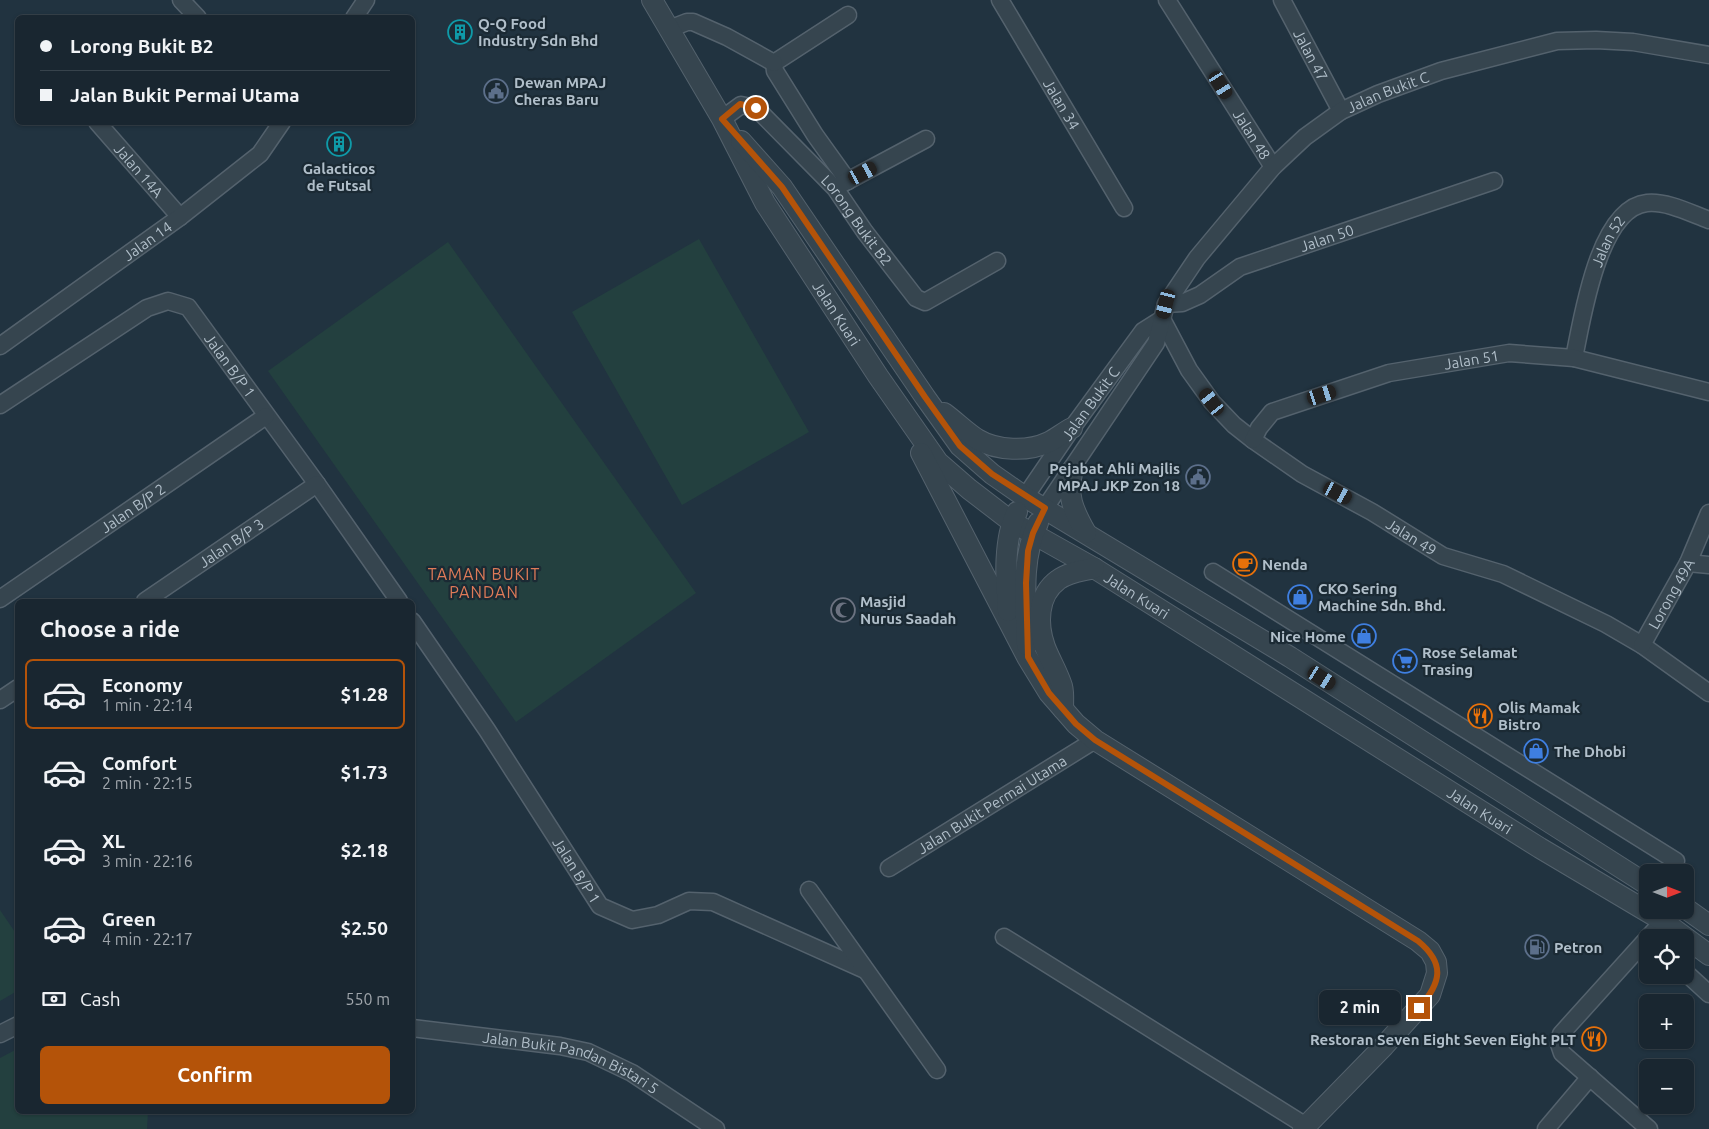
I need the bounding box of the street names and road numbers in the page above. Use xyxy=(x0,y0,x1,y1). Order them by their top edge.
street label: Jalan 47 xyxy=(1291,26,1332,83)
street label: Jalan Bukit C xyxy=(1344,68,1431,116)
street label: Jalan 34 xyxy=(1040,76,1084,132)
street label: Jalan 48 xyxy=(1230,106,1274,162)
street label: Jalan 14A xyxy=(111,140,167,201)
street label: Lorong Bukit B2 xyxy=(818,171,896,268)
street label: Jalan 52 xyxy=(1588,212,1628,269)
street label: Jalan 14 xyxy=(120,217,175,264)
street label: Jalan 50 xyxy=(1297,221,1356,255)
street label: Jalan Kuari xyxy=(810,278,864,349)
street label: Jalan B/P 1 xyxy=(201,330,259,400)
street label: Jalan 51 xyxy=(1443,346,1500,372)
street label: Jalan Bukit C xyxy=(1058,363,1122,443)
street label: Jalan B/P 2 xyxy=(97,480,168,536)
street label: Jalan B/P 3 xyxy=(195,515,267,571)
street label: Jalan 49 xyxy=(1383,515,1440,558)
street label: Lorong 49A xyxy=(1644,555,1698,632)
street label: Jalan Kuari xyxy=(1101,568,1173,622)
street label: Jalan Bukit Permai Utama xyxy=(914,751,1069,857)
street label: Jalan Kuari xyxy=(1444,784,1516,837)
street label: Jalan B/P 1 xyxy=(550,834,604,906)
street label: Jalan Bukit Pandan Bistari 5 xyxy=(482,1028,662,1097)

